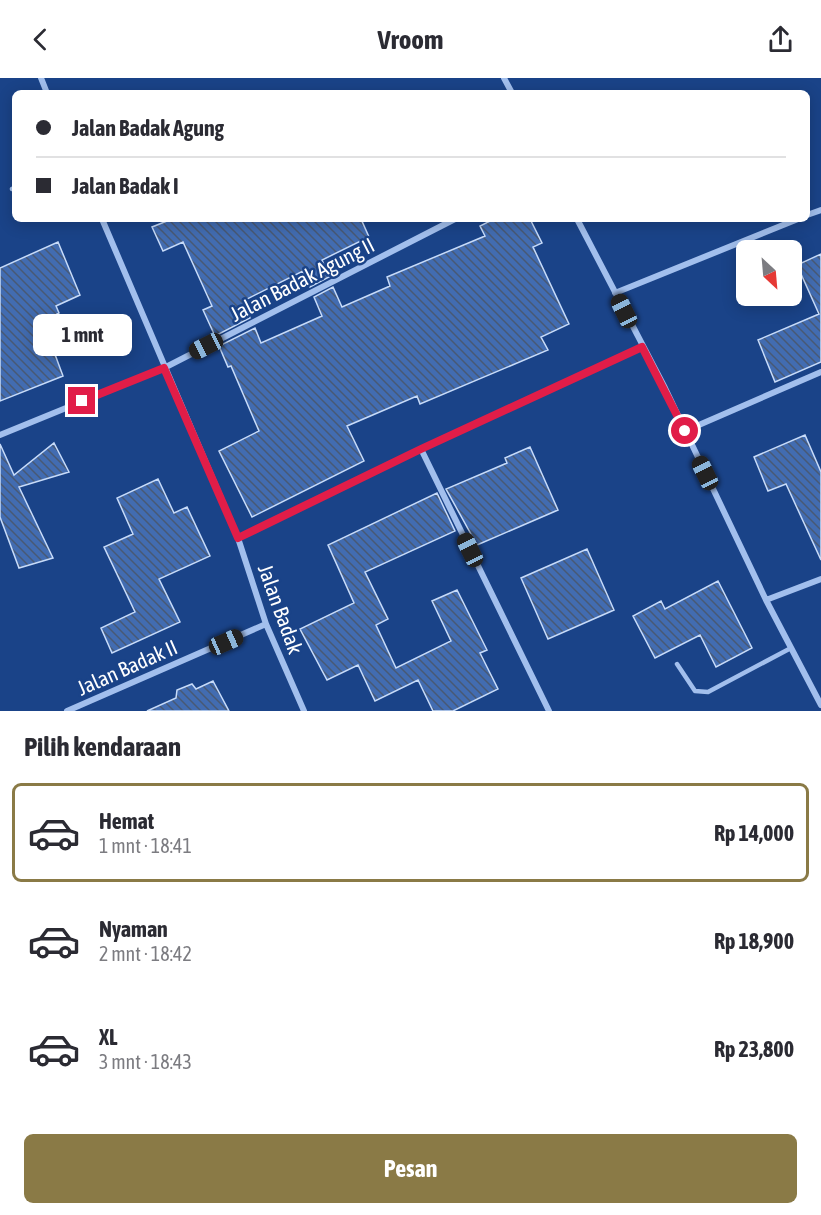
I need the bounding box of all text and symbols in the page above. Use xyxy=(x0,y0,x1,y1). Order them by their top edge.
icon: back xyxy=(24,23,57,56)
icon: share xyxy=(764,23,797,56)
text: Vroom xyxy=(377,24,444,55)
text: Jalan Badak Agung xyxy=(72,115,224,141)
text: Jalan Badak I xyxy=(72,173,179,199)
street label: Jalan Badak Agung II xyxy=(226,232,378,326)
north arrow xyxy=(736,240,802,306)
map controls xyxy=(736,240,802,306)
car xyxy=(608,291,640,331)
callout: 1 mnt xyxy=(32,314,132,356)
text: 1 mnt xyxy=(62,323,104,346)
car xyxy=(186,330,226,362)
route end xyxy=(68,387,95,414)
route start xyxy=(671,417,698,444)
car xyxy=(689,453,721,493)
car xyxy=(454,530,486,570)
street label: Jalan Badak xyxy=(254,561,308,657)
car xyxy=(206,626,246,658)
street label: Jalan Badak II xyxy=(73,634,181,700)
text: Pilih kendaraan xyxy=(24,731,181,762)
icon: car xyxy=(27,806,81,860)
text: Hemat xyxy=(99,808,154,834)
text: Rp 14,000 xyxy=(714,820,794,846)
text: 1 mnt · 18:41 xyxy=(99,834,192,857)
icon: car xyxy=(27,914,81,968)
text: Nyaman xyxy=(99,916,168,942)
text: Rp 18,900 xyxy=(714,928,794,954)
text: 2 mnt · 18:42 xyxy=(99,942,192,965)
icon: car xyxy=(27,1022,81,1076)
text: XL xyxy=(99,1024,117,1050)
text: Rp 23,800 xyxy=(714,1036,794,1062)
text: 3 mnt · 18:43 xyxy=(99,1050,192,1073)
button: Pesan xyxy=(24,1134,797,1203)

